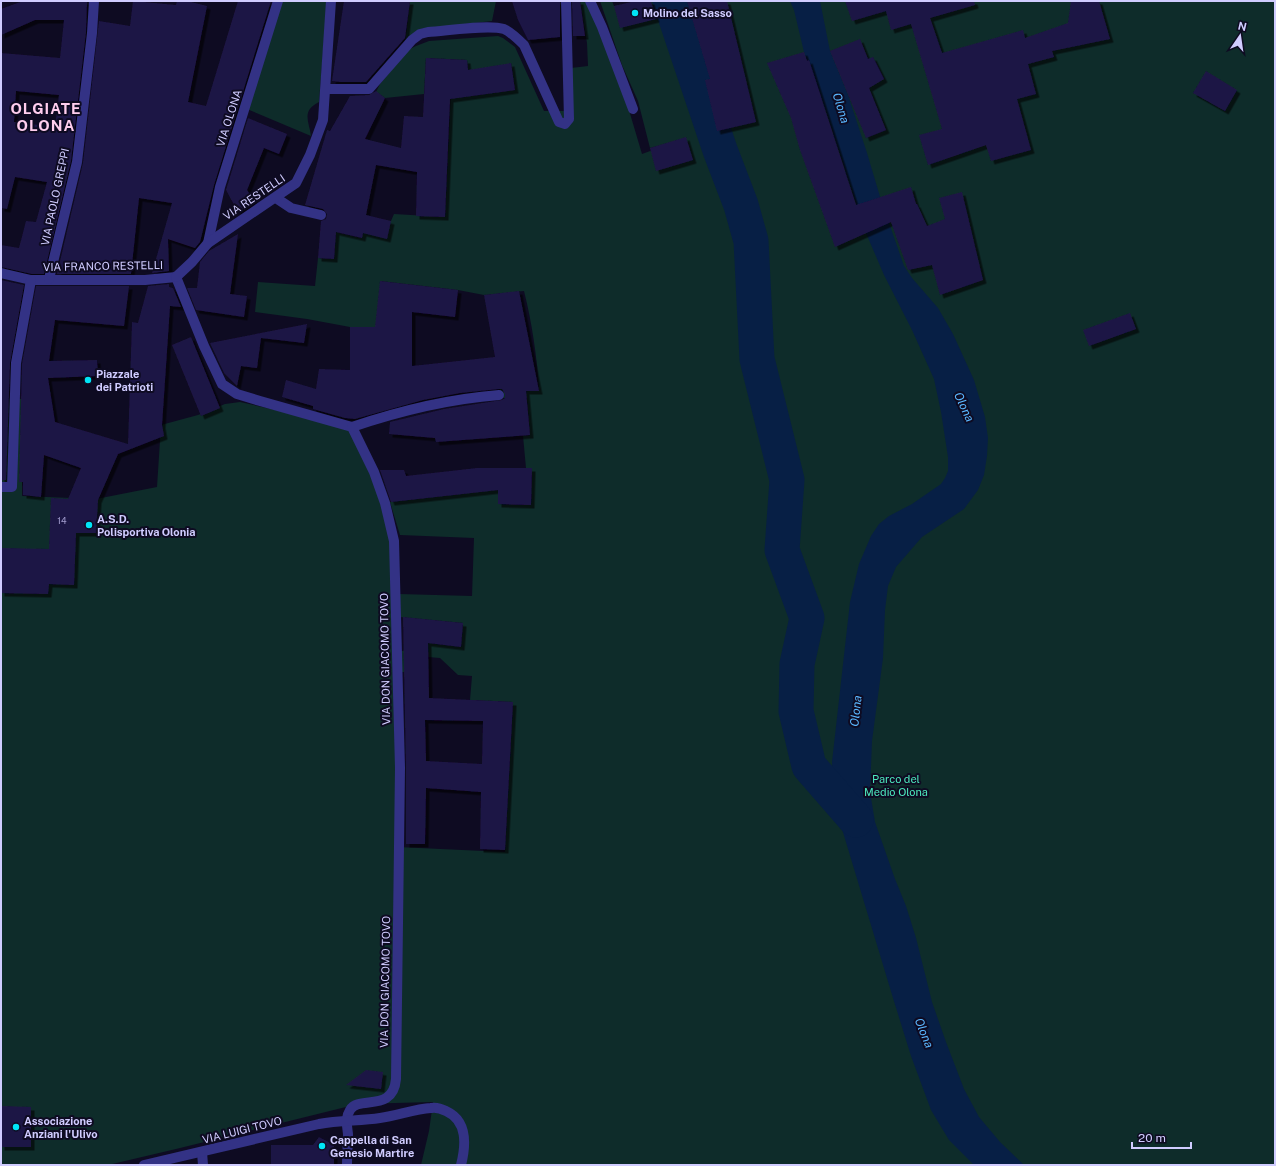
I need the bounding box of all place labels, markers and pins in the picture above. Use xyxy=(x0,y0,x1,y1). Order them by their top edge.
place label: Molino del Sasso xyxy=(643,7,732,19)
marker: Molino del Sasso xyxy=(630,8,640,18)
place label: Piazzale dei Patrioti xyxy=(96,368,153,393)
marker: Piazzale dei Patrioti xyxy=(83,375,93,385)
place label: A.S.D. Polisportiva Olonia xyxy=(97,513,195,538)
marker: A.S.D. Polisportiva Olonia xyxy=(84,520,94,530)
place label: Associazione Anziani l'Ulivo xyxy=(24,1115,98,1140)
marker: Associazione Anziani l'Ulivo xyxy=(11,1122,21,1132)
place label: Cappella di San Genesio Martire xyxy=(330,1134,414,1159)
marker: Cappella di San Genesio Martire xyxy=(317,1141,327,1151)

